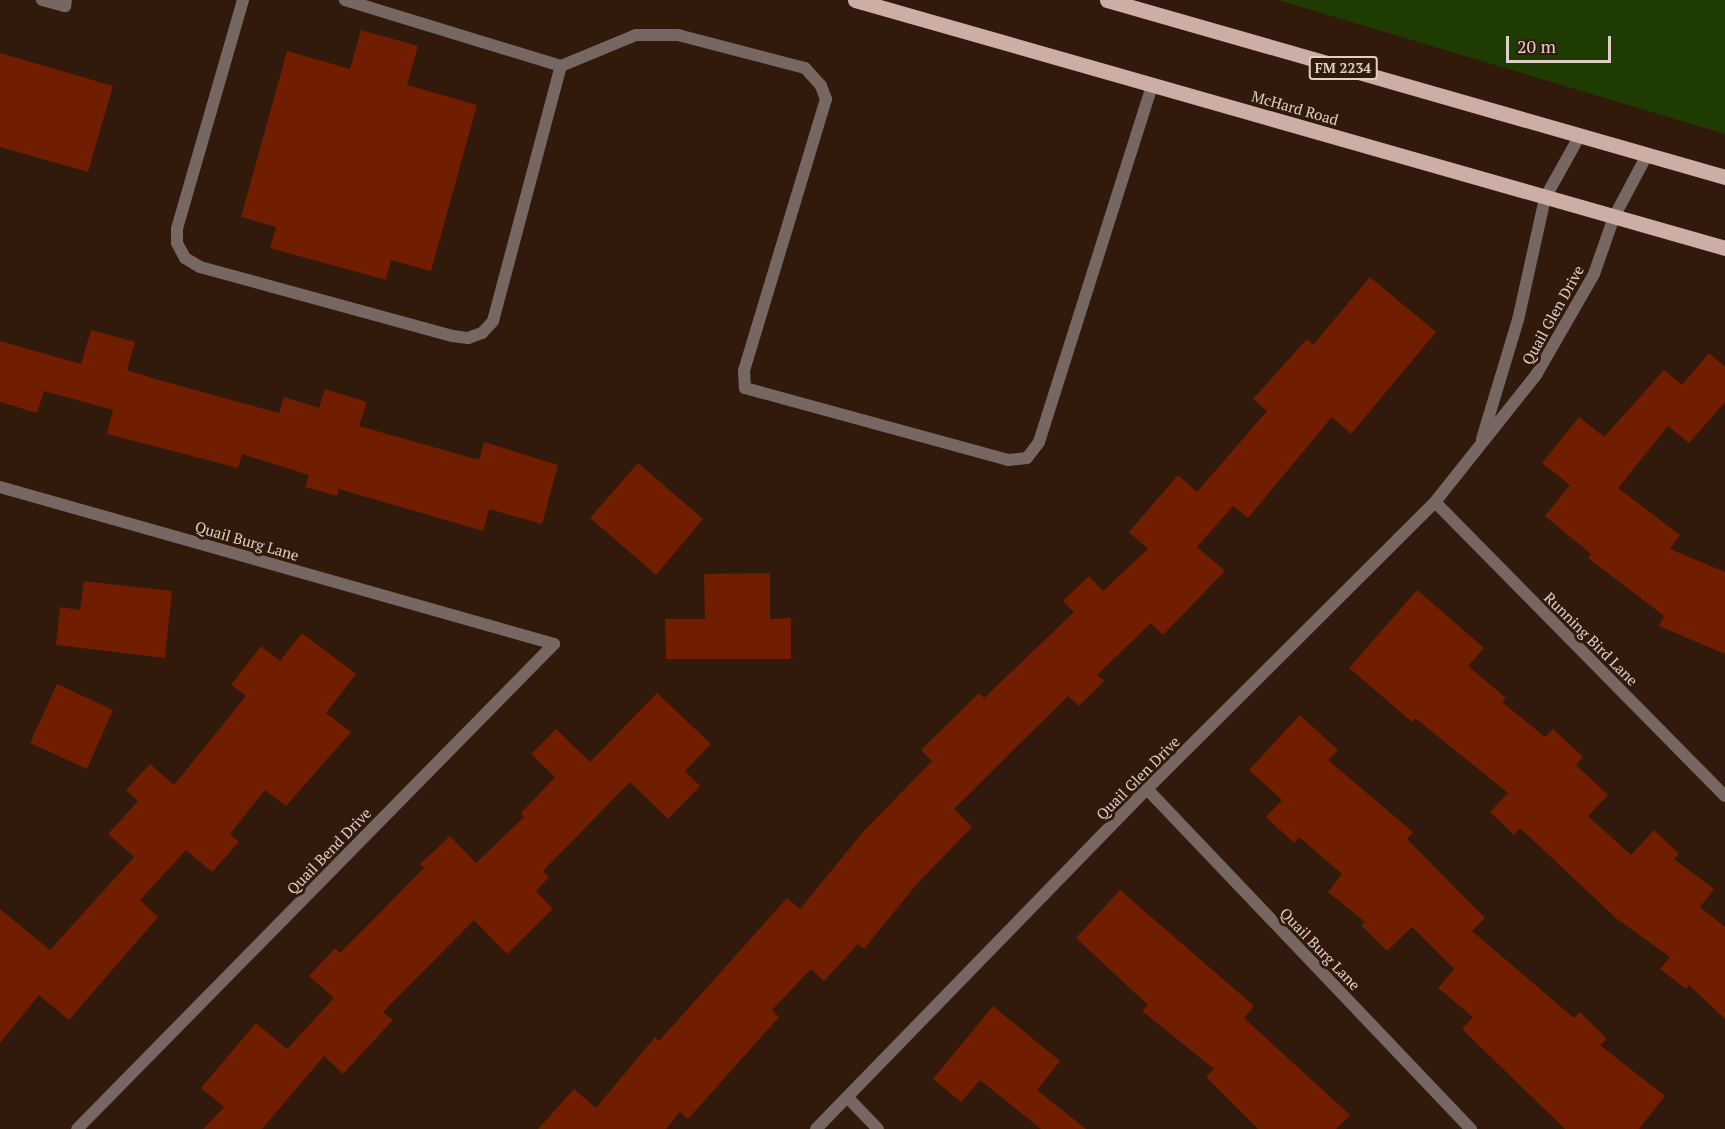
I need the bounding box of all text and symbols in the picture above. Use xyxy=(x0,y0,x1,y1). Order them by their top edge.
scale bar xyxy=(1509,24,1614,62)
text: 20 m xyxy=(1517,34,1556,58)
road number: FM 2234 xyxy=(1308,57,1378,79)
street label: McHard Road xyxy=(1249,87,1341,129)
street label: Quail Glen Drive xyxy=(1518,262,1588,368)
street label: Quail Burg Lane xyxy=(193,518,301,564)
street label: Running Bird Lane xyxy=(1541,589,1641,689)
street label: Quail Glen Drive xyxy=(1093,733,1183,823)
street label: Quail Bend Drive xyxy=(283,804,375,898)
street label: Quail Burg Lane xyxy=(1276,904,1364,994)

